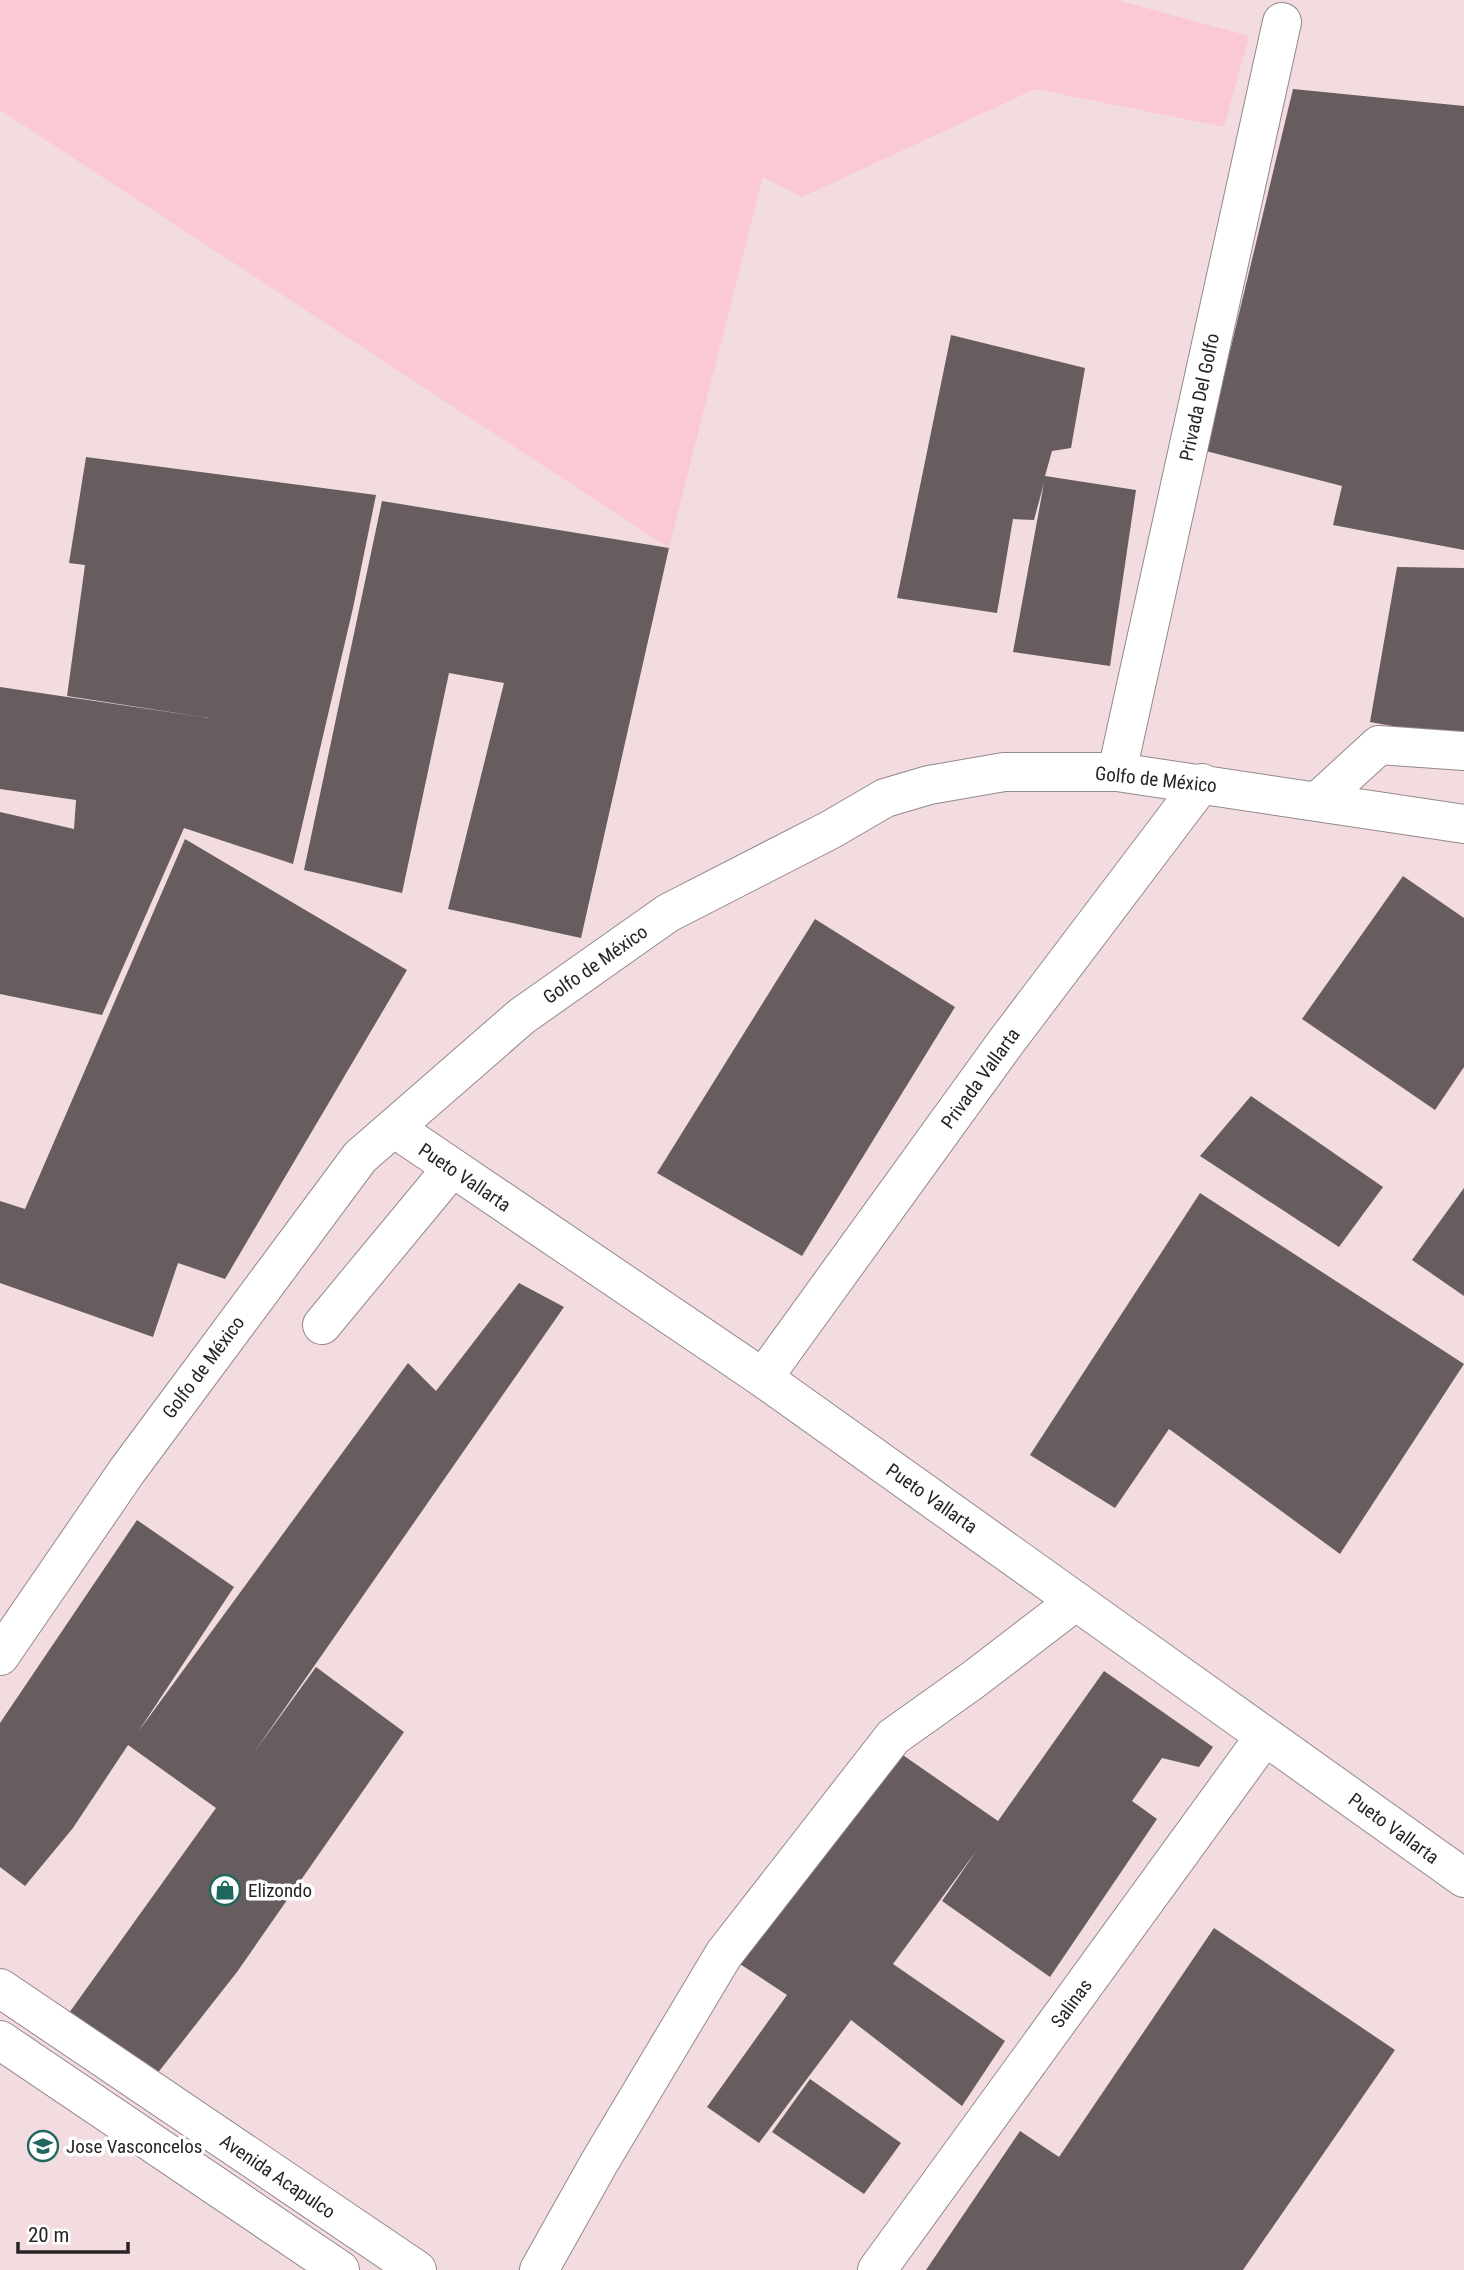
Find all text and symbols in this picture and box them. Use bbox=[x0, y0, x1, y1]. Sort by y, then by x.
street label: Privada Del Golfo bbox=[1175, 331, 1224, 463]
street label: Golfo de México bbox=[1094, 762, 1218, 797]
street label: Golfo de México bbox=[539, 920, 652, 1009]
street label: Privada Vallarta bbox=[936, 1023, 1025, 1133]
street label: Pueto Vallarta bbox=[414, 1138, 515, 1217]
street label: Golfo de México bbox=[158, 1312, 249, 1423]
street label: Pueto Vallarta bbox=[882, 1459, 982, 1538]
street label: Pueto Vallarta bbox=[1344, 1788, 1443, 1869]
shop icon: Elizondo bbox=[208, 1873, 242, 1907]
place label: Elizondo bbox=[248, 1879, 312, 1902]
street label: Salinas bbox=[1046, 1974, 1097, 2032]
school or university icon: Jose Vasconcelos bbox=[26, 2129, 60, 2163]
street label: Avenida Acapulco bbox=[216, 2129, 340, 2223]
place label: Jose Vasconcelos bbox=[66, 2135, 202, 2158]
scale bar bbox=[18, 2210, 128, 2254]
text: 20 m bbox=[28, 2223, 69, 2247]

